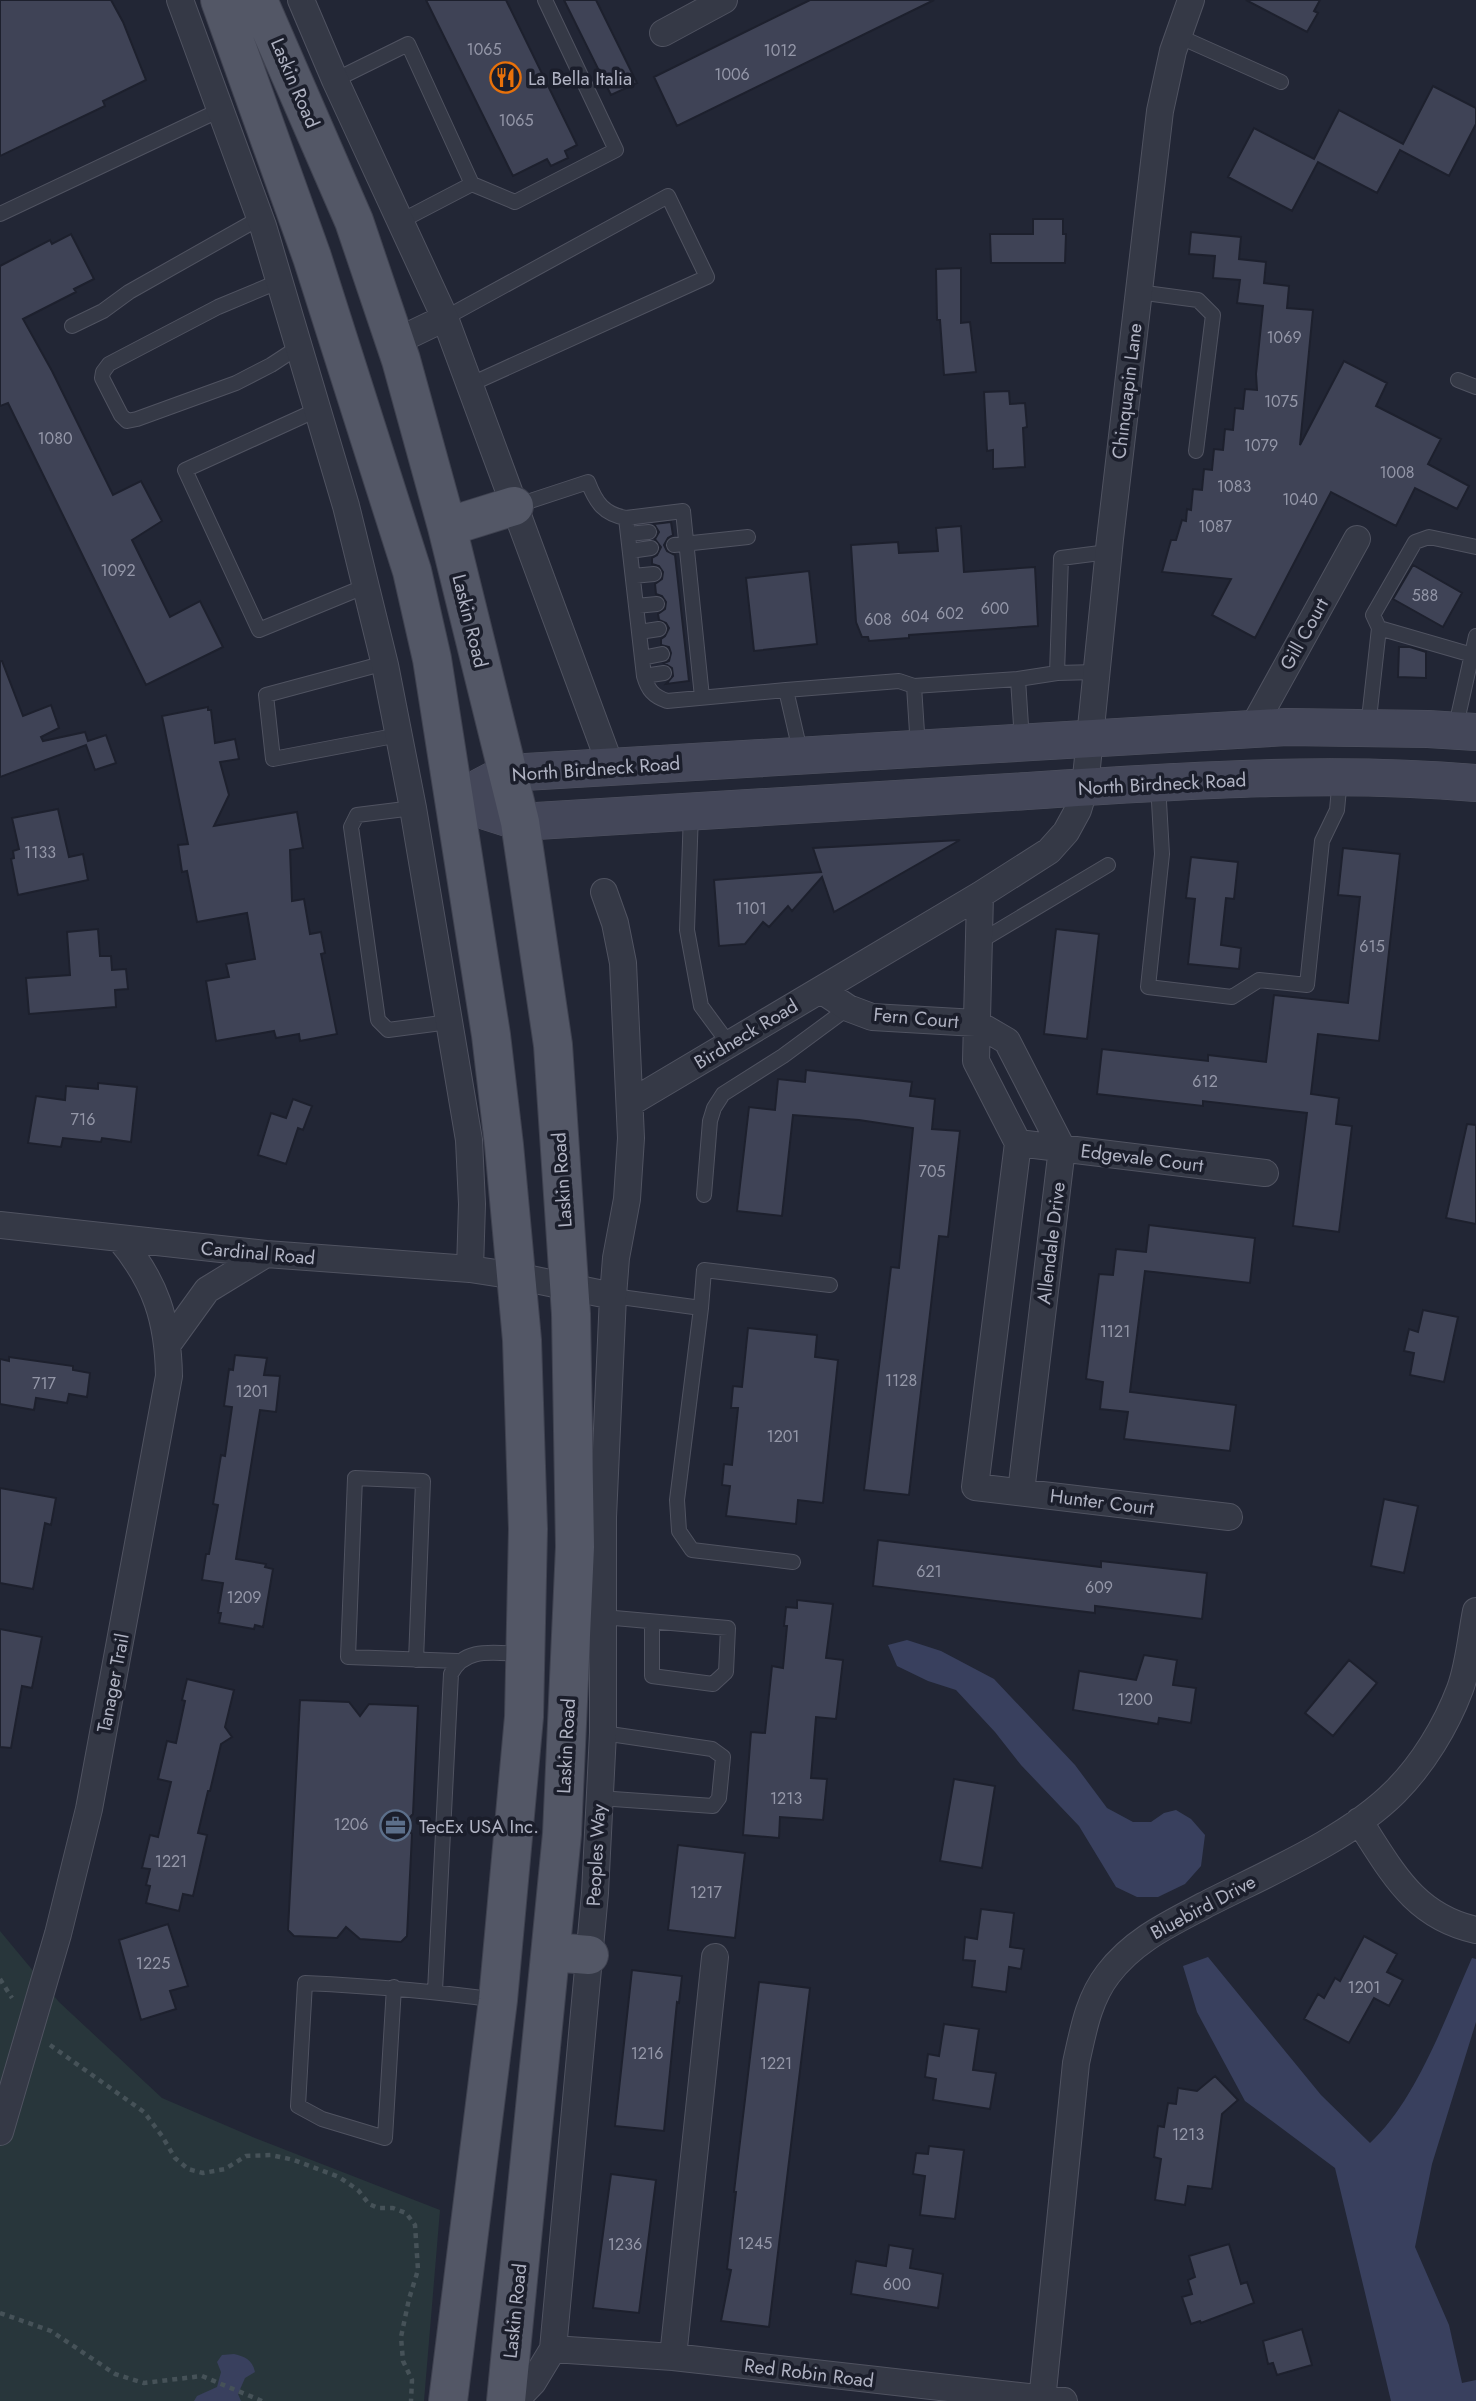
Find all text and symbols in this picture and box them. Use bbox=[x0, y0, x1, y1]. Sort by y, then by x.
street label: Laskin Road bbox=[264, 34, 326, 132]
house number: 1065 bbox=[466, 38, 502, 61]
house number: 1012 bbox=[763, 39, 797, 62]
restaurant icon: La Bella Italia bbox=[488, 61, 522, 95]
house number: 1006 bbox=[714, 63, 750, 86]
place label: La Bella Italia bbox=[528, 65, 632, 92]
house number: 1065 bbox=[498, 109, 534, 132]
street label: Chinquapin Lane bbox=[1105, 321, 1149, 461]
house number: 1069 bbox=[1266, 326, 1302, 349]
house number: 1075 bbox=[1264, 390, 1298, 413]
house number: 1080 bbox=[37, 427, 73, 450]
house number: 1079 bbox=[1244, 434, 1278, 457]
house number: 1008 bbox=[1379, 461, 1415, 484]
house number: 1083 bbox=[1217, 475, 1251, 498]
house number: 1040 bbox=[1282, 488, 1318, 511]
house number: 1087 bbox=[1198, 515, 1232, 538]
house number: 1092 bbox=[100, 559, 136, 582]
street label: Laskin Road bbox=[445, 571, 495, 671]
house number: 588 bbox=[1412, 584, 1438, 607]
street label: Gill Court bbox=[1273, 593, 1335, 675]
house number: 600 bbox=[981, 597, 1009, 620]
house number: 602 bbox=[936, 602, 964, 625]
house number: 604 bbox=[901, 605, 929, 628]
house number: 608 bbox=[864, 608, 892, 631]
street label: North Birdneck Road bbox=[511, 750, 681, 788]
street label: North Birdneck Road bbox=[1077, 766, 1247, 802]
house number: 1133 bbox=[24, 841, 56, 864]
house number: 1101 bbox=[735, 897, 767, 920]
house number: 615 bbox=[1359, 935, 1385, 958]
street label: Birdneck Road bbox=[689, 992, 803, 1076]
street label: Fern Court bbox=[872, 1001, 960, 1035]
house number: 612 bbox=[1192, 1070, 1218, 1093]
house number: 716 bbox=[71, 1108, 95, 1131]
street label: Laskin Road bbox=[545, 1132, 579, 1228]
street label: Edgevale Court bbox=[1079, 1137, 1205, 1179]
house number: 705 bbox=[918, 1160, 946, 1183]
street label: Allendale Drive bbox=[1030, 1180, 1072, 1306]
street label: Cardinal Road bbox=[200, 1235, 316, 1271]
house number: 1121 bbox=[1100, 1320, 1130, 1343]
house number: 1128 bbox=[885, 1369, 917, 1392]
house number: 717 bbox=[32, 1372, 57, 1395]
house number: 1201 bbox=[235, 1380, 269, 1403]
house number: 1201 bbox=[766, 1425, 800, 1448]
street label: Hunter Court bbox=[1048, 1482, 1156, 1522]
house number: 621 bbox=[916, 1560, 942, 1583]
house number: 609 bbox=[1085, 1576, 1113, 1599]
house number: 1209 bbox=[226, 1586, 262, 1609]
street label: Tanager Trail bbox=[90, 1631, 136, 1735]
house number: 1200 bbox=[1117, 1688, 1153, 1711]
street label: Laskin Road bbox=[550, 1698, 582, 1794]
house number: 1213 bbox=[770, 1787, 802, 1810]
street label: Peoples Way bbox=[580, 1802, 612, 1907]
office icon: TecEx USA Inc. bbox=[379, 1809, 413, 1843]
house number: 1206 bbox=[333, 1813, 369, 1836]
place label: TecEx USA Inc. bbox=[419, 1813, 539, 1840]
house number: 1221 bbox=[155, 1850, 187, 1873]
street label: Bluebird Drive bbox=[1146, 1868, 1261, 1946]
house number: 1217 bbox=[690, 1881, 723, 1904]
house number: 1225 bbox=[136, 1952, 170, 1975]
house number: 1201 bbox=[1347, 1976, 1381, 1999]
house number: 1216 bbox=[631, 2042, 663, 2065]
house number: 1221 bbox=[760, 2052, 792, 2075]
house number: 1213 bbox=[1172, 2123, 1204, 2146]
house number: 1245 bbox=[738, 2232, 772, 2255]
house number: 1236 bbox=[608, 2233, 642, 2256]
street label: Laskin Road bbox=[497, 2262, 533, 2360]
house number: 600 bbox=[883, 2273, 911, 2296]
street label: Red Robin Road bbox=[743, 2352, 875, 2394]

